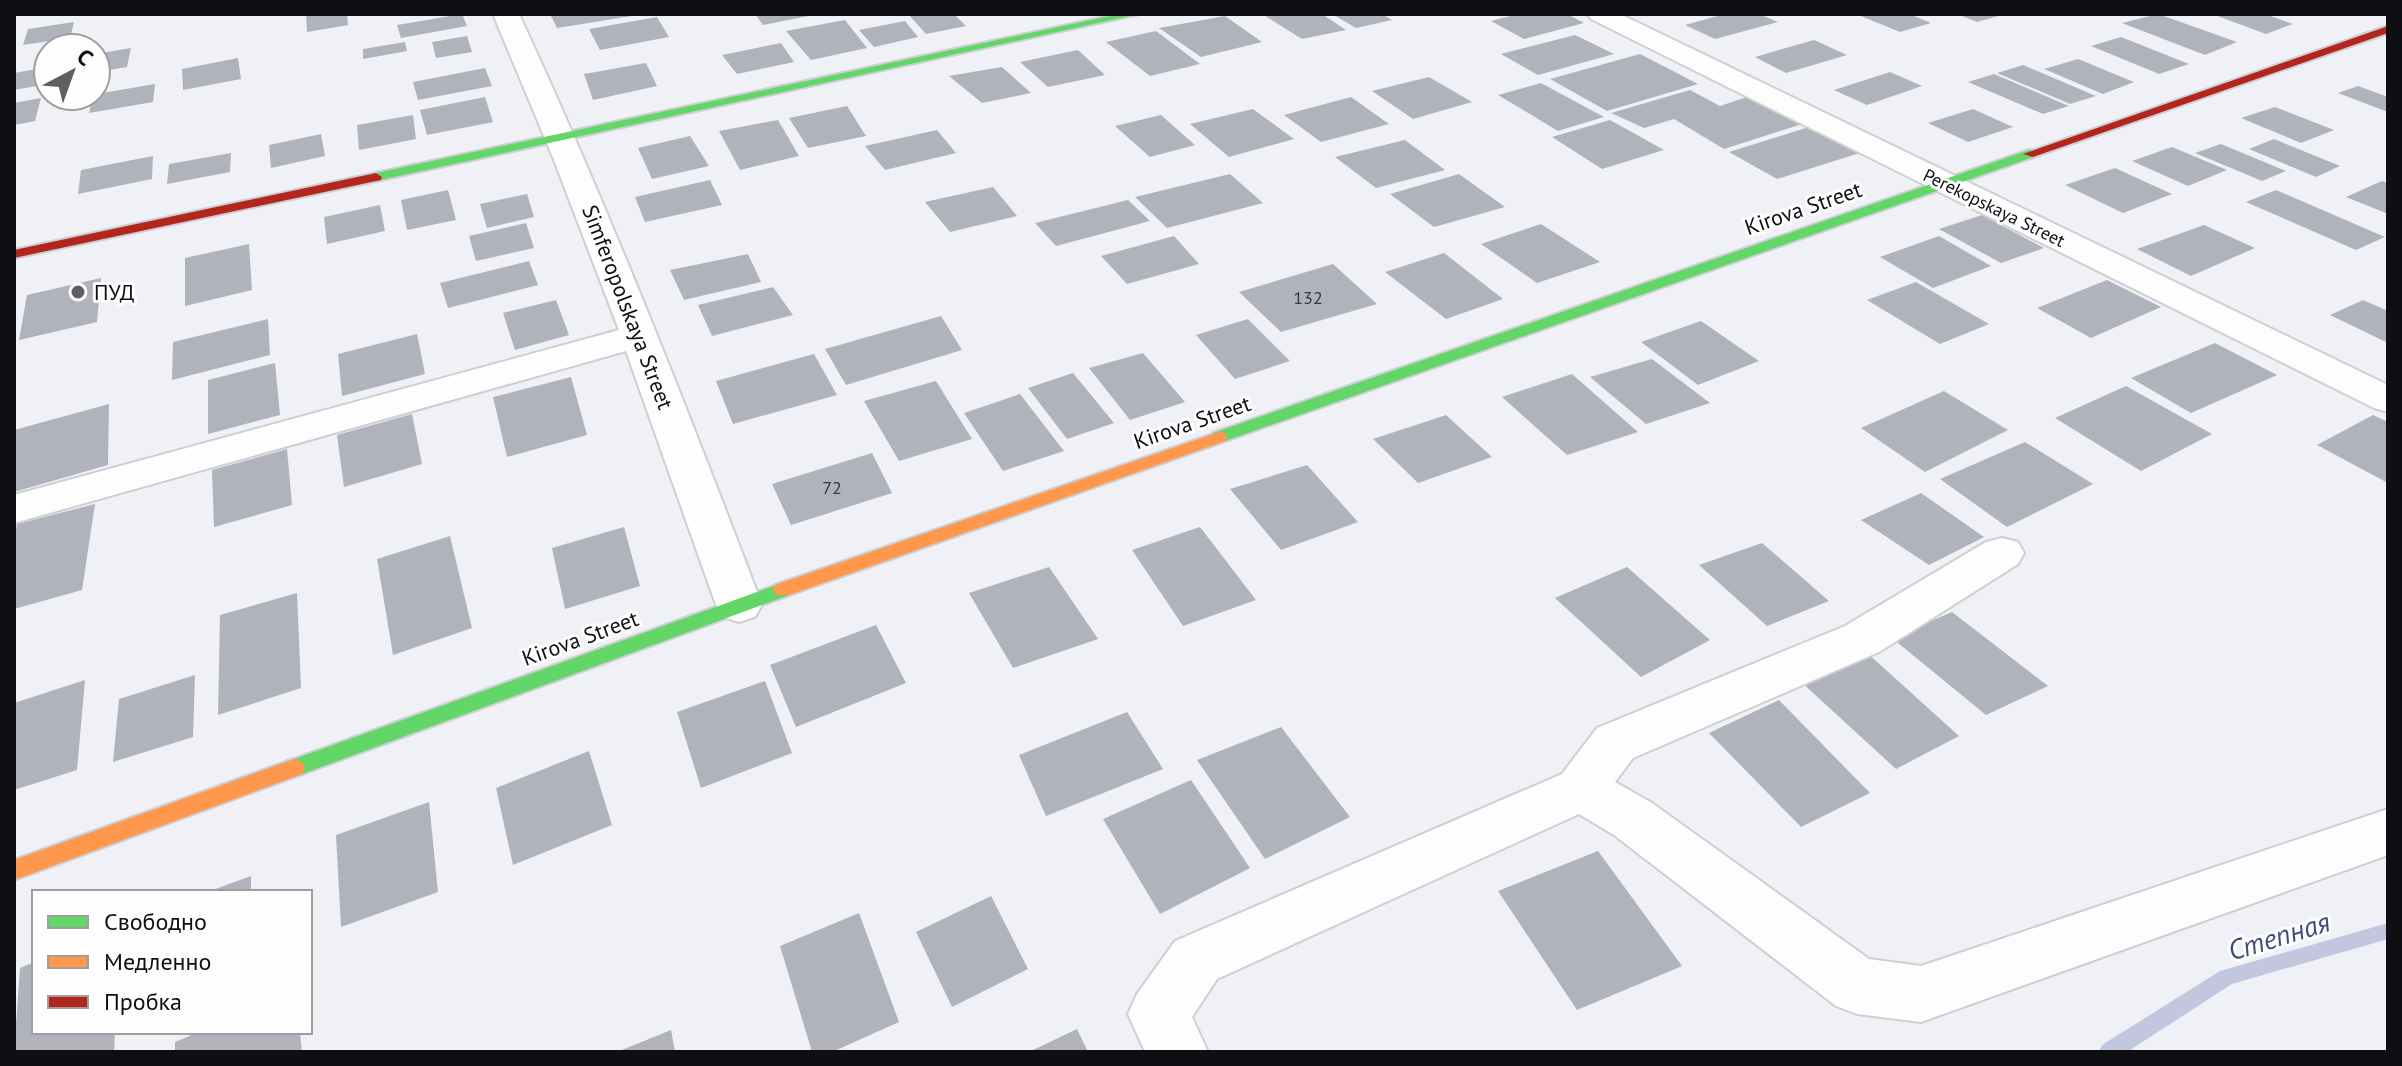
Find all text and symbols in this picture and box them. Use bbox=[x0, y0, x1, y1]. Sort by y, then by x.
north arrow bbox=[32, 32, 112, 112]
text: С bbox=[71, 42, 99, 72]
street label: Perekopskaya Street bbox=[1920, 163, 2069, 252]
street label: Kirova Street bbox=[1741, 175, 1866, 241]
street label: Simferopolskaya Street bbox=[576, 201, 680, 414]
place label: ПУД bbox=[94, 278, 135, 306]
marker: ПУД bbox=[69, 283, 87, 301]
house number: 132 bbox=[1293, 286, 1323, 309]
street label: Kirova Street bbox=[1130, 389, 1255, 455]
house number: 72 bbox=[822, 476, 842, 499]
street label: Kirova Street bbox=[518, 604, 643, 672]
legend bbox=[32, 890, 312, 1034]
water label: Степная bbox=[2223, 903, 2334, 969]
text: Свободно bbox=[104, 906, 207, 937]
text: Медленно bbox=[104, 946, 211, 977]
text: Пробка bbox=[104, 986, 182, 1017]

